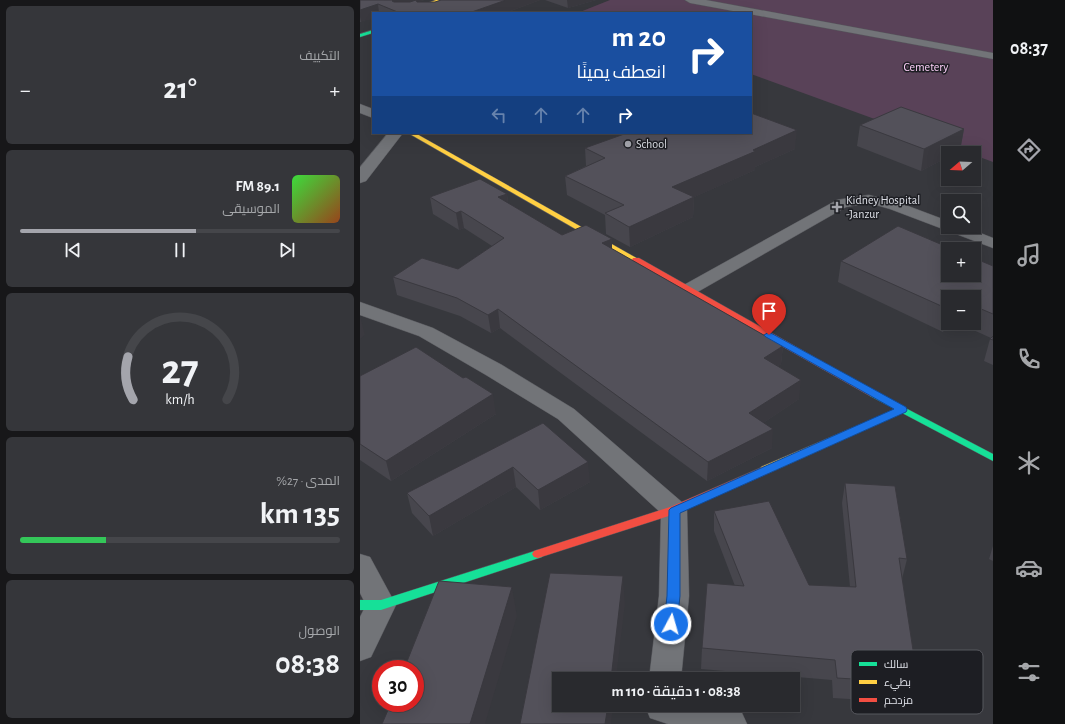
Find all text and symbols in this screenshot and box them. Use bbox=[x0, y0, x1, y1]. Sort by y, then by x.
text: 20 m bbox=[611, 24, 666, 52]
icon: right bbox=[680, 28, 732, 80]
text: 08:37 bbox=[1010, 40, 1048, 58]
text: التكييف bbox=[299, 50, 340, 63]
park label: Cemetery bbox=[903, 61, 949, 74]
text: انعطف يمينًا bbox=[577, 64, 666, 82]
text: 21° bbox=[163, 74, 197, 104]
text: − bbox=[20, 79, 31, 101]
text: + bbox=[329, 79, 340, 101]
icon: left bbox=[488, 104, 510, 126]
icon: ahead bbox=[530, 104, 552, 126]
icon: ahead bbox=[572, 104, 594, 126]
icon: right bbox=[614, 104, 636, 126]
icon: directions bbox=[1015, 136, 1043, 164]
place label: School bbox=[636, 138, 667, 150]
marker: School bbox=[623, 139, 633, 149]
north arrow bbox=[941, 146, 981, 186]
map controls bbox=[941, 146, 981, 330]
text: 89.1 FM bbox=[236, 179, 280, 194]
place label: Kidney Hospital -Janzur bbox=[846, 194, 920, 220]
button: search bbox=[941, 194, 981, 234]
marker: Kidney Hospital -Janzur bbox=[831, 201, 843, 213]
text: الموسيقى bbox=[222, 203, 280, 216]
icon: previous bbox=[62, 239, 84, 261]
icon: pause bbox=[169, 239, 191, 261]
icon: next bbox=[276, 239, 298, 261]
icon: music bbox=[1015, 241, 1043, 269]
button: + bbox=[941, 242, 981, 282]
button: − bbox=[941, 290, 981, 330]
pin bbox=[752, 294, 786, 335]
icon: arrive bbox=[758, 300, 780, 322]
icon: phone bbox=[1015, 345, 1043, 373]
text: 27 bbox=[161, 350, 199, 391]
text: km/h bbox=[165, 393, 195, 407]
icon: climate bbox=[1015, 449, 1043, 477]
text: المدى · 27% bbox=[276, 475, 340, 488]
text: 135 km bbox=[260, 499, 340, 529]
icon: car bbox=[1015, 554, 1043, 582]
position arrow bbox=[650, 603, 692, 645]
text: الوصول bbox=[299, 625, 340, 638]
text: 08:38 bbox=[275, 649, 340, 679]
legend bbox=[851, 650, 983, 714]
icon: filters bbox=[1015, 658, 1043, 686]
text: سالك bbox=[884, 659, 908, 670]
speed limit sign: 30 bbox=[372, 660, 424, 712]
text: بطيء bbox=[884, 677, 911, 691]
text: 08:38 · 1 دقيقة · 110 m bbox=[611, 684, 741, 699]
text: مزدحم bbox=[884, 695, 913, 708]

